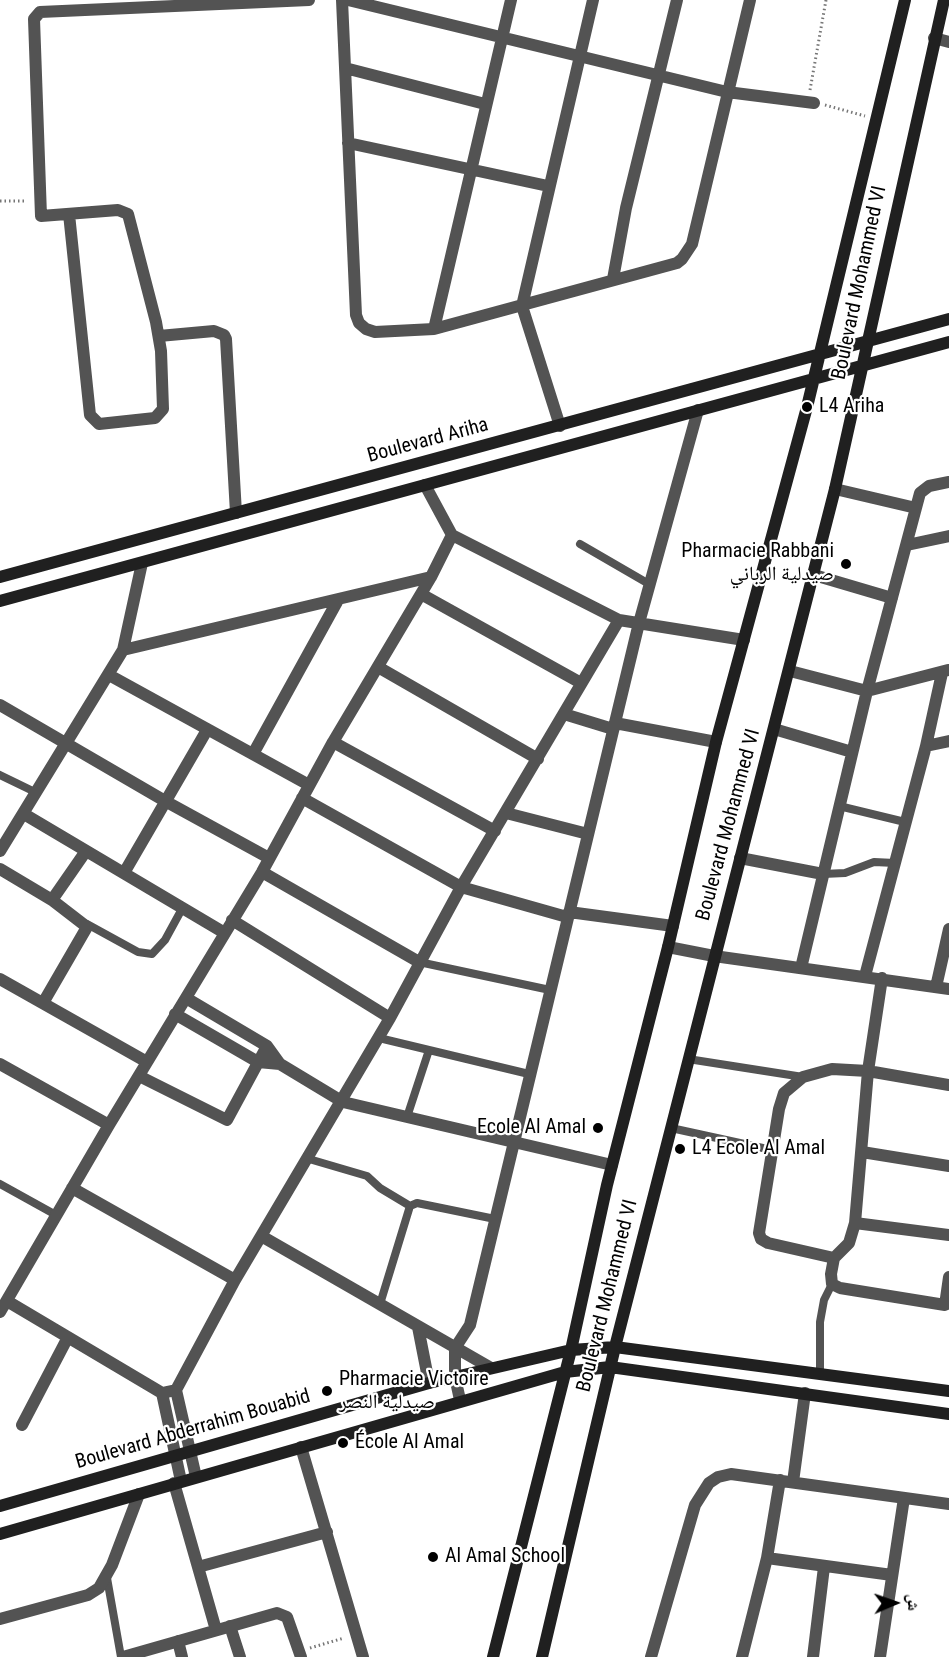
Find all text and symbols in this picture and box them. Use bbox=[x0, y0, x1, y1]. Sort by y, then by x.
street label: Boulevard Mohammed VI bbox=[828, 184, 892, 382]
place label: L4 Ariha bbox=[819, 395, 884, 419]
marker: L4 Ariha bbox=[800, 400, 814, 414]
street label: Boulevard Ariha bbox=[365, 413, 491, 469]
place label: Pharmacie Rabbani صيدلية الرباني bbox=[681, 540, 834, 587]
marker: Pharmacie Rabbani صيدلية الرباني bbox=[839, 557, 853, 571]
street label: Boulevard Mohammed VI bbox=[692, 727, 766, 923]
place label: Ecole Al Amal bbox=[477, 1116, 586, 1140]
marker: Ecole Al Amal bbox=[591, 1121, 605, 1135]
place label: L4 Ecole Al Amal bbox=[692, 1137, 825, 1161]
marker: L4 Ecole Al Amal bbox=[673, 1142, 687, 1156]
street label: Boulevard Mohammed VI bbox=[572, 1197, 644, 1395]
place label: Pharmacie Victoire صيدلية النصر bbox=[339, 1368, 489, 1415]
marker: Pharmacie Victoire صيدلية النصر bbox=[320, 1384, 334, 1398]
street label: Boulevard Abderrahim Bouabid bbox=[73, 1385, 313, 1475]
place label: École Al Amal bbox=[355, 1431, 464, 1455]
marker: École Al Amal bbox=[336, 1436, 350, 1450]
place label: Al Amal School bbox=[445, 1545, 565, 1569]
marker: Al Amal School bbox=[426, 1550, 440, 1564]
north arrow bbox=[865, 1573, 925, 1633]
text: ش bbox=[904, 1594, 923, 1611]

